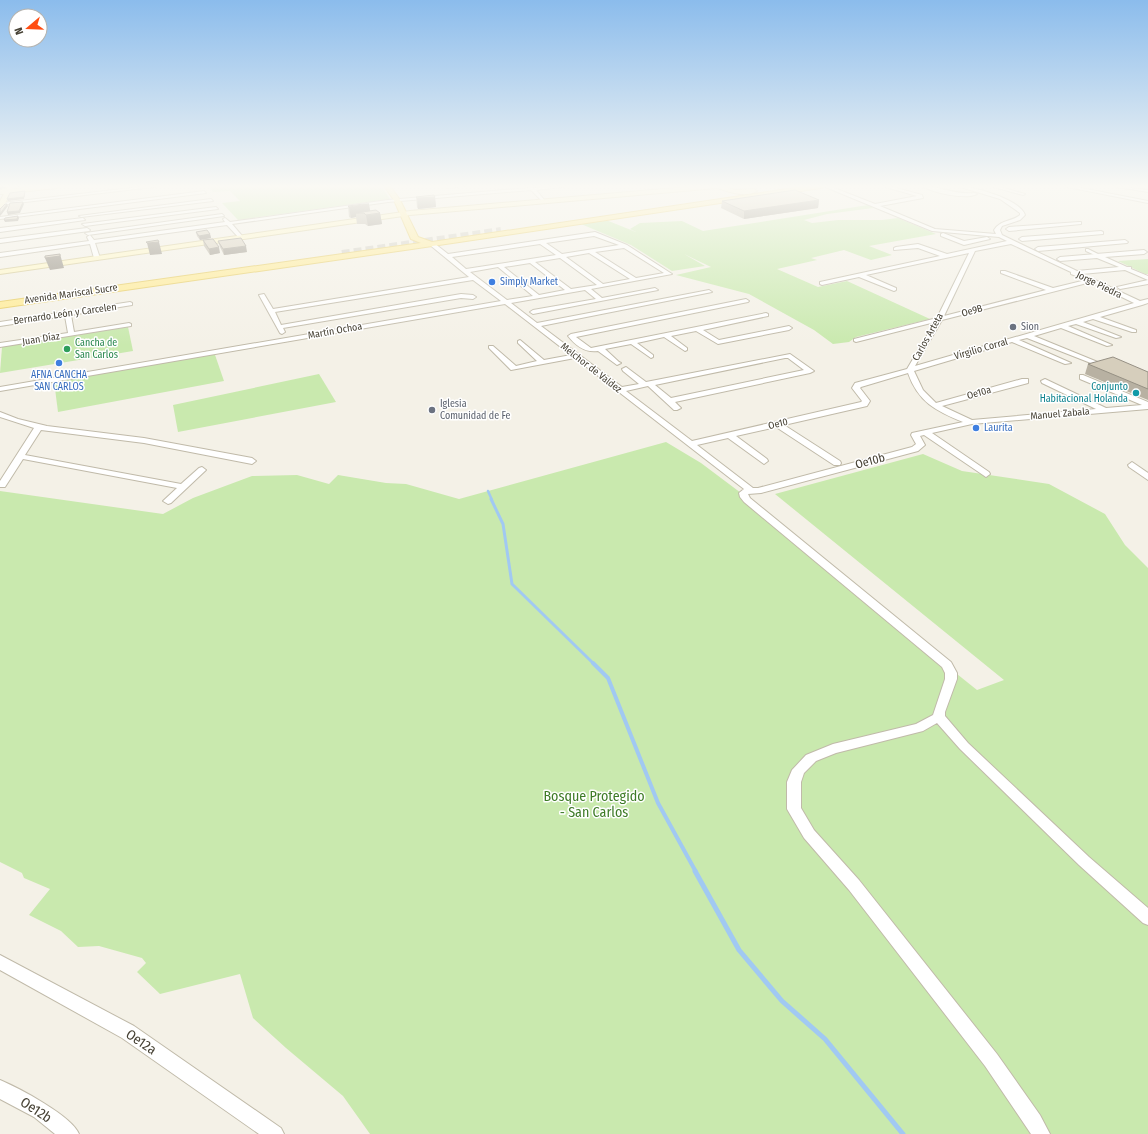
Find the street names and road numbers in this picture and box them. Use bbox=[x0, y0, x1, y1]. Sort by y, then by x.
street label: Jorge Piedra bbox=[1074, 269, 1124, 301]
street label: Avenida Mariscal Sucre bbox=[24, 282, 118, 306]
street label: Bernardo León y Carcelen bbox=[13, 301, 117, 327]
street label: Oe9B bbox=[960, 302, 984, 320]
street label: Carlos Arteta bbox=[910, 311, 946, 363]
street label: Martín Ochoa bbox=[307, 319, 363, 342]
street label: Juan Díaz bbox=[21, 329, 61, 348]
street label: Virgilio Corral bbox=[953, 336, 1010, 362]
street label: Melchor de Valdez bbox=[558, 340, 624, 396]
street label: Oe10a bbox=[965, 384, 993, 402]
street label: Manuel Zabala bbox=[1030, 405, 1090, 423]
street label: Oe10 bbox=[767, 416, 789, 432]
street label: Oe10b bbox=[854, 450, 886, 472]
street label: Oe12a bbox=[122, 1026, 160, 1058]
street label: Oe12b bbox=[17, 1094, 55, 1126]

